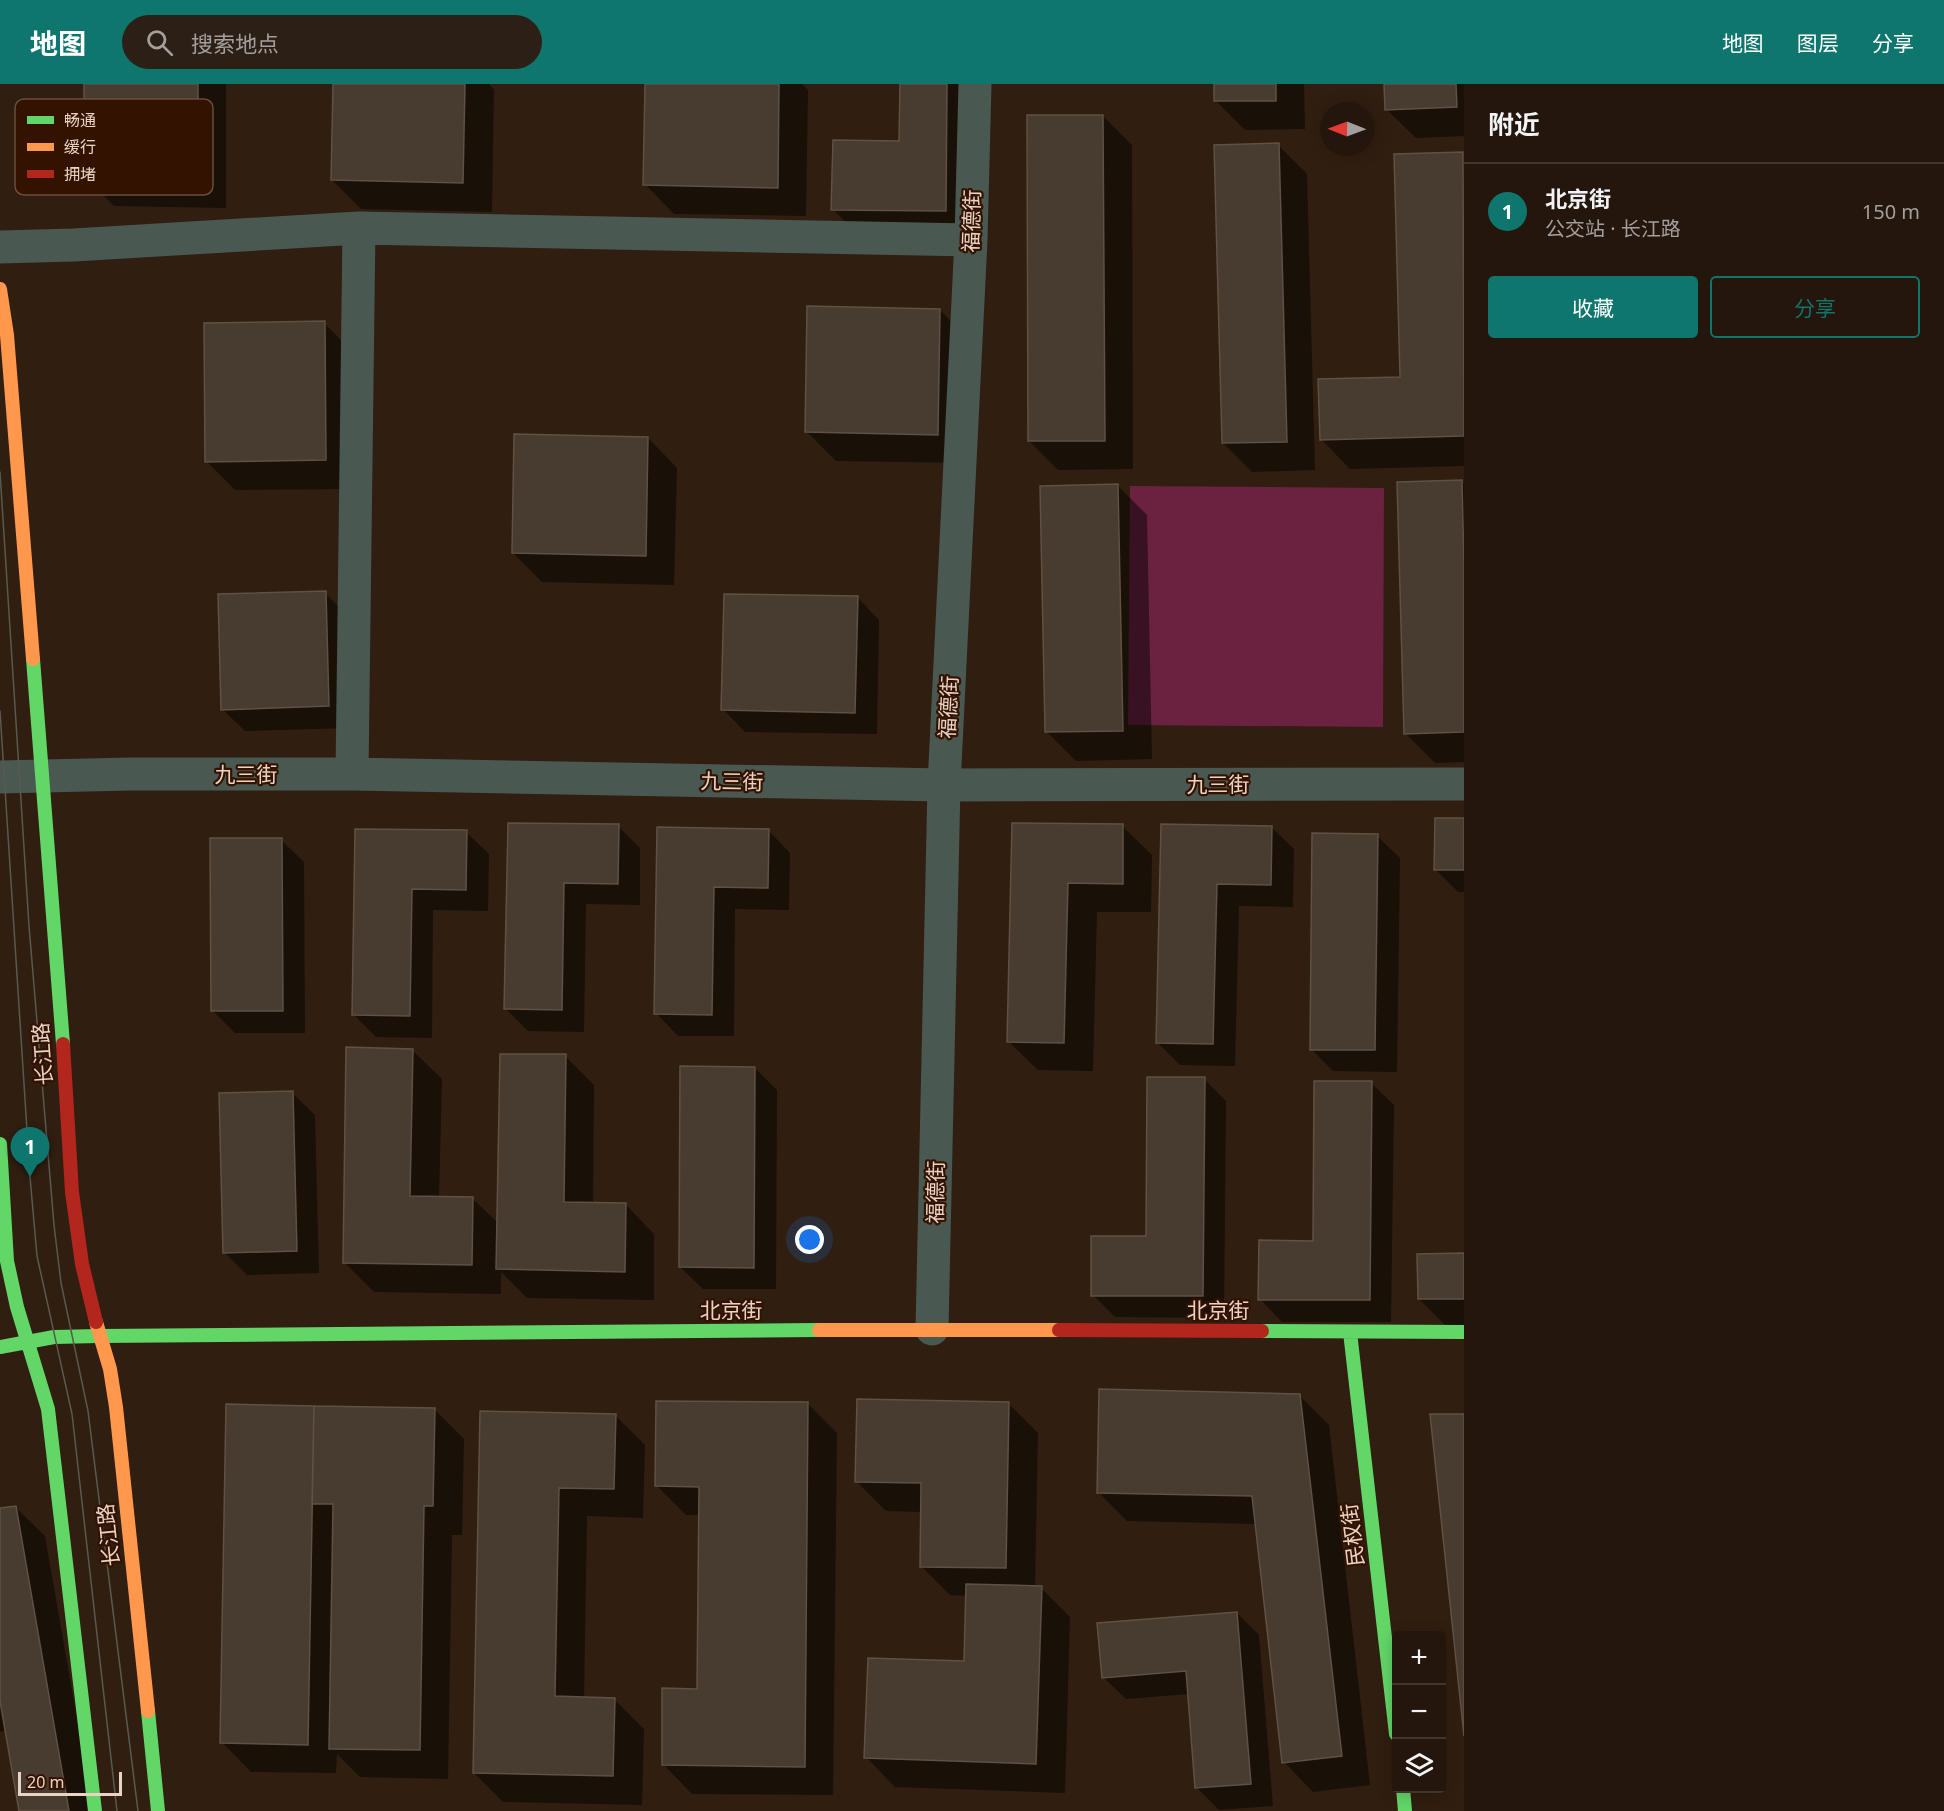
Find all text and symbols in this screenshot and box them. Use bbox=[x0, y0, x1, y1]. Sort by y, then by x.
search box bbox=[122, 15, 542, 69]
text: 地图 bbox=[30, 24, 86, 62]
icon: search bbox=[143, 26, 176, 59]
text: 搜索地点 bbox=[191, 28, 279, 58]
text: 地图 bbox=[1722, 29, 1764, 57]
text: 图层 bbox=[1797, 29, 1839, 57]
text: 分享 bbox=[1872, 29, 1914, 57]
legend bbox=[15, 99, 213, 195]
north arrow bbox=[1320, 102, 1374, 156]
text: 附近 bbox=[1488, 106, 1540, 142]
text: 畅通 bbox=[64, 109, 96, 131]
text: 缓行 bbox=[64, 136, 96, 158]
text: 拥堵 bbox=[64, 163, 96, 185]
text: 北京街 bbox=[1545, 183, 1611, 213]
street label: 福德街 bbox=[956, 189, 986, 253]
text: 1 bbox=[1502, 198, 1513, 225]
text: 150 m bbox=[1862, 198, 1920, 225]
text: 公交站 · 长江路 bbox=[1545, 215, 1681, 242]
button: 收藏 bbox=[1488, 276, 1698, 338]
button: 分享 bbox=[1710, 276, 1920, 338]
street label: 福德街 bbox=[932, 675, 964, 739]
street label: 九三街 bbox=[215, 760, 278, 788]
street label: 九三街 bbox=[700, 766, 764, 796]
street label: 九三街 bbox=[1187, 770, 1250, 798]
street label: 长江路 bbox=[26, 1022, 58, 1086]
pin: 1 bbox=[10, 1128, 50, 1177]
street label: 福德街 bbox=[920, 1160, 950, 1224]
your location bbox=[795, 1225, 824, 1254]
street label: 北京街 bbox=[700, 1296, 763, 1324]
street label: 北京街 bbox=[1187, 1296, 1250, 1324]
street label: 长江路 bbox=[91, 1502, 125, 1568]
street label: 民权街 bbox=[1334, 1502, 1370, 1568]
map controls bbox=[1392, 1631, 1446, 1793]
button: + bbox=[1392, 1631, 1446, 1685]
button: − bbox=[1392, 1685, 1446, 1739]
button: layers bbox=[1392, 1739, 1446, 1793]
scale bar bbox=[18, 1769, 122, 1796]
text: 20 m bbox=[27, 1771, 64, 1793]

